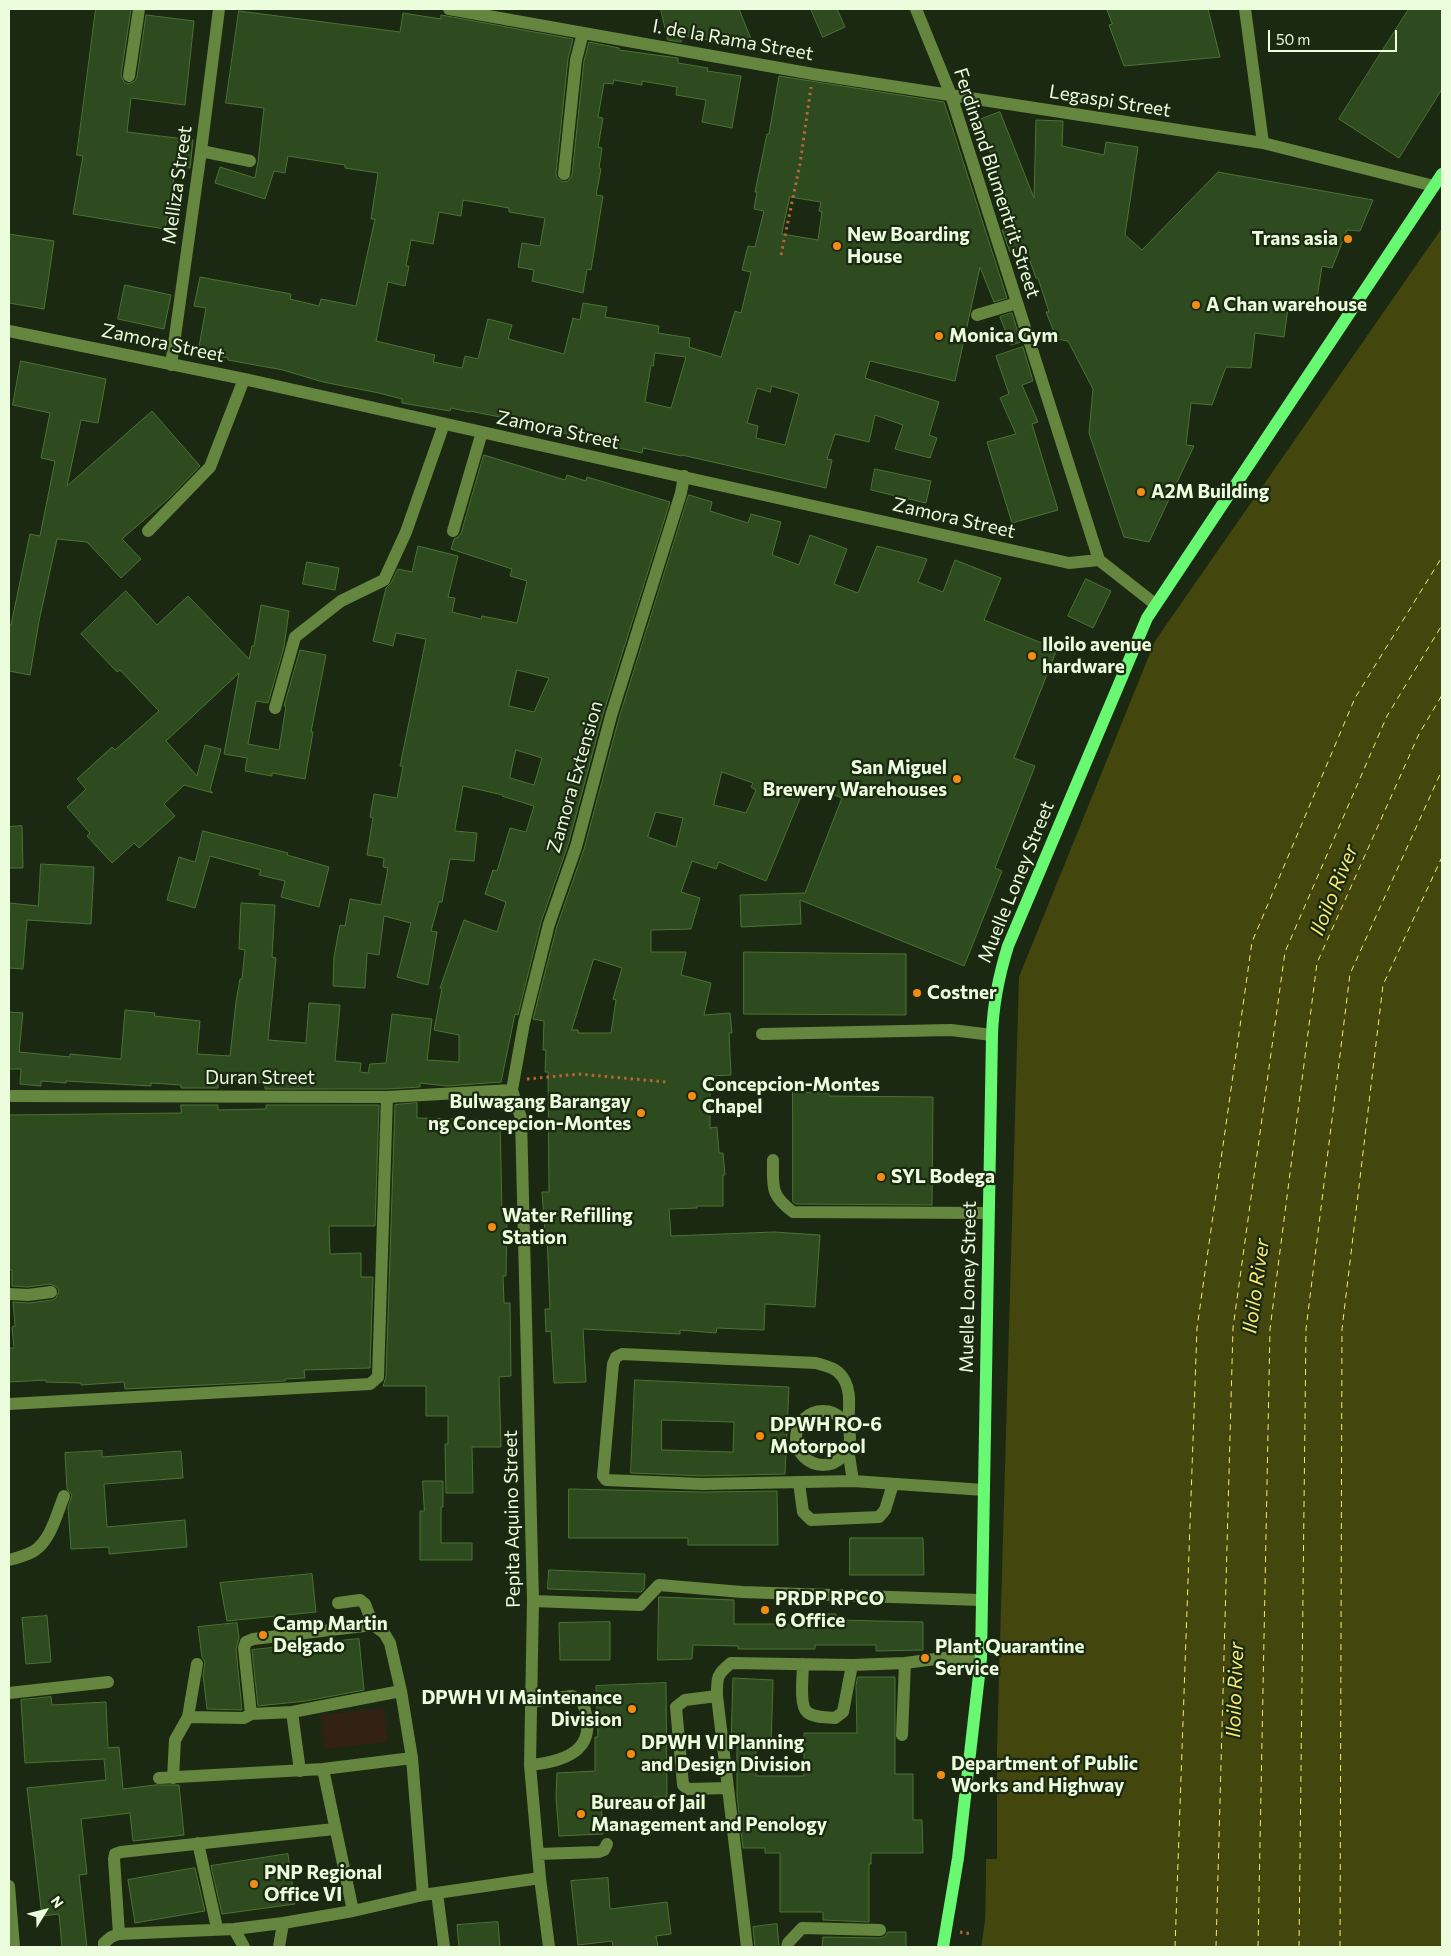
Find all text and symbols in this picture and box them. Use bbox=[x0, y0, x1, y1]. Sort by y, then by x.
street label: I. de la Rama Street bbox=[651, 15, 815, 65]
scale bar bbox=[1271, 20, 1400, 52]
text: 50 m bbox=[1276, 30, 1310, 48]
street label: Ferdinand Blumentrit Street bbox=[949, 65, 1045, 301]
street label: Legaspi Street bbox=[1047, 80, 1173, 122]
street label: Melliza Street bbox=[157, 124, 197, 246]
place label: New Boarding House bbox=[847, 224, 970, 268]
place label: Trans asia bbox=[1252, 228, 1338, 250]
marker: Trans asia bbox=[1342, 233, 1354, 245]
marker: New Boarding House bbox=[831, 240, 843, 252]
place label: A Chan warehouse bbox=[1206, 294, 1367, 316]
marker: A Chan warehouse bbox=[1190, 299, 1202, 311]
street label: Zamora Street bbox=[99, 319, 227, 367]
place label: Monica Gym bbox=[949, 325, 1058, 347]
marker: Monica Gym bbox=[933, 330, 945, 342]
street label: Zamora Street bbox=[494, 406, 622, 454]
place label: A2M Building bbox=[1151, 481, 1269, 503]
marker: A2M Building bbox=[1135, 486, 1147, 498]
street label: Zamora Street bbox=[890, 493, 1018, 543]
place label: Iloilo avenue hardware bbox=[1042, 634, 1151, 678]
marker: Iloilo avenue hardware bbox=[1026, 650, 1038, 662]
street label: Zamora Extension bbox=[542, 698, 608, 856]
place label: San Miguel Brewery Warehouses bbox=[763, 757, 947, 801]
marker: San Miguel Brewery Warehouses bbox=[951, 773, 963, 785]
street label: Muelle Loney Street bbox=[973, 798, 1059, 966]
water label: Iloilo River bbox=[1305, 841, 1363, 939]
place label: Costner bbox=[927, 982, 997, 1004]
marker: Costner bbox=[911, 987, 923, 999]
street label: Duran Street bbox=[205, 1067, 315, 1089]
place label: Concepcion-Montes Chapel bbox=[702, 1074, 880, 1118]
marker: Concepcion-Montes Chapel bbox=[686, 1090, 698, 1102]
place label: Bulwagang Barangay ng Concepcion-Montes bbox=[428, 1091, 631, 1135]
marker: Bulwagang Barangay ng Concepcion-Montes bbox=[635, 1107, 647, 1119]
place label: SYL Bodega bbox=[891, 1166, 995, 1188]
marker: SYL Bodega bbox=[875, 1171, 887, 1183]
street label: Muelle Loney Street bbox=[955, 1201, 981, 1373]
place label: Water Refilling Station bbox=[502, 1205, 633, 1249]
marker: Water Refilling Station bbox=[486, 1221, 498, 1233]
water label: Iloilo River bbox=[1237, 1237, 1275, 1335]
place label: DPWH RO-6 Motorpool bbox=[770, 1414, 882, 1458]
street label: Pepita Aquino Street bbox=[499, 1430, 525, 1608]
marker: DPWH RO-6 Motorpool bbox=[754, 1430, 766, 1442]
place label: PRDP RPCO 6 Office bbox=[775, 1588, 884, 1632]
marker: PRDP RPCO 6 Office bbox=[759, 1604, 771, 1616]
place label: Camp Martin Delgado bbox=[273, 1613, 388, 1657]
marker: Camp Martin Delgado bbox=[257, 1629, 269, 1641]
place label: Plant Quarantine Service bbox=[935, 1636, 1084, 1680]
water label: Iloilo River bbox=[1221, 1642, 1249, 1738]
marker: Plant Quarantine Service bbox=[919, 1652, 931, 1664]
place label: DPWH VI Maintenance Division bbox=[421, 1687, 622, 1731]
marker: DPWH VI Maintenance Division bbox=[626, 1703, 638, 1715]
place label: DPWH VI Planning and Design Division bbox=[641, 1732, 811, 1776]
marker: DPWH VI Planning and Design Division bbox=[625, 1748, 637, 1760]
place label: Department of Public Works and Highway bbox=[951, 1753, 1138, 1797]
marker: Department of Public Works and Highway bbox=[935, 1769, 947, 1781]
place label: Bureau of Jail Management and Penology bbox=[591, 1792, 827, 1836]
marker: Bureau of Jail Management and Penology bbox=[575, 1808, 587, 1820]
place label: PNP Regional Office VI bbox=[264, 1862, 382, 1906]
marker: PNP Regional Office VI bbox=[248, 1878, 260, 1890]
north arrow bbox=[20, 1886, 70, 1936]
text: N bbox=[48, 1893, 68, 1911]

